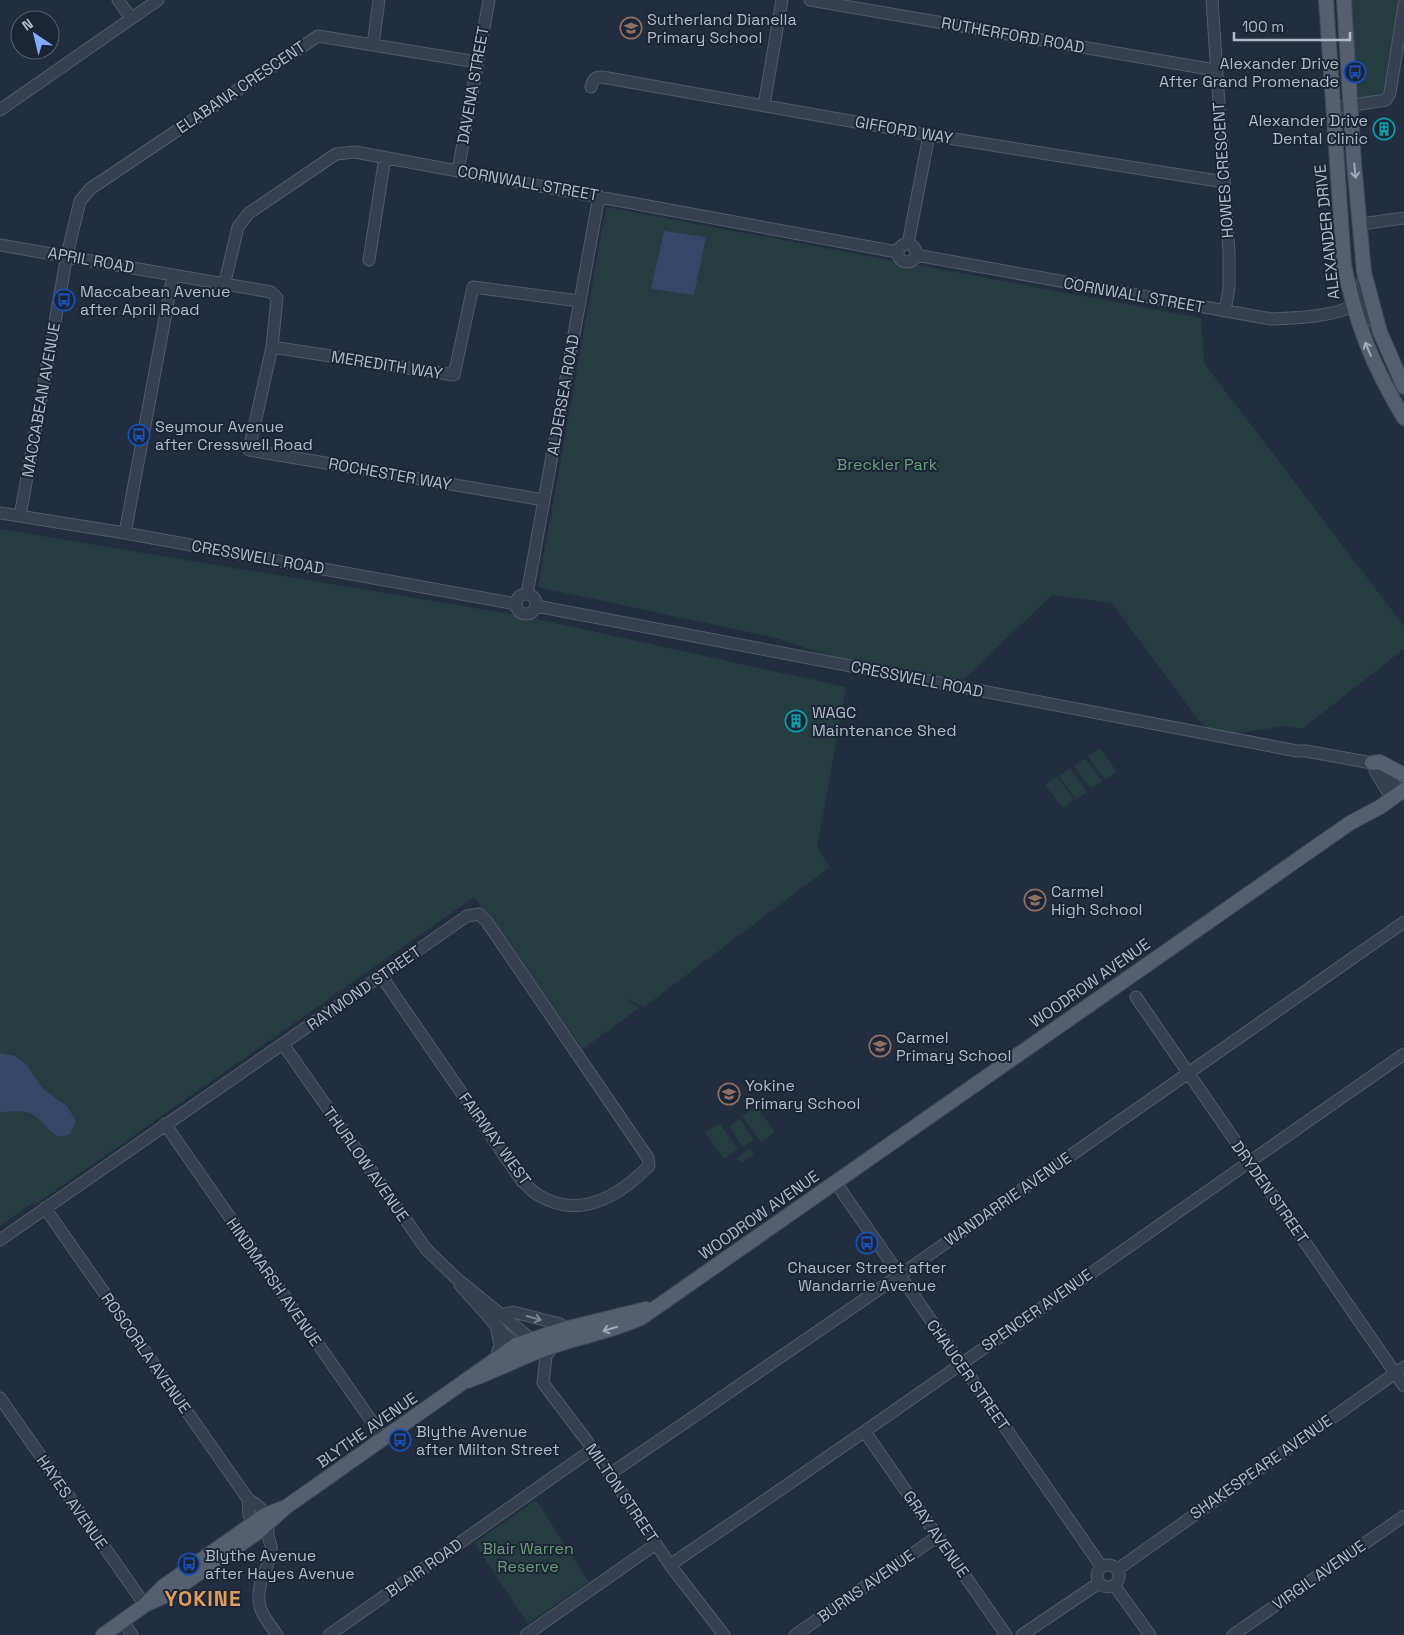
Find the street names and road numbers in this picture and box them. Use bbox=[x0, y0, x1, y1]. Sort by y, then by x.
street label: RUTHERFORD ROAD bbox=[940, 12, 1086, 58]
street label: DAVENA STREET bbox=[452, 24, 494, 146]
street label: ELABANA CRESCENT bbox=[172, 36, 310, 138]
street label: HOWES CRESCENT bbox=[1208, 101, 1238, 239]
street label: GIFFORD WAY bbox=[853, 111, 955, 149]
street label: CORNWALL STREET bbox=[456, 160, 600, 206]
street label: ALEXANDER DRIVE bbox=[1309, 163, 1345, 301]
street label: APRIL ROAD bbox=[46, 242, 136, 278]
street label: CORNWALL STREET bbox=[1062, 272, 1206, 318]
street label: MACCABEAN AVENUE bbox=[17, 321, 65, 479]
street label: ALDERSEA ROAD bbox=[542, 333, 584, 457]
street label: MEREDITH WAY bbox=[330, 346, 444, 384]
street label: ROCHESTER WAY bbox=[327, 453, 453, 495]
street label: CRESSWELL ROAD bbox=[190, 535, 326, 579]
street label: CRESSWELL ROAD bbox=[849, 656, 985, 702]
street label: WOODROW AVENUE bbox=[1026, 934, 1154, 1032]
street label: RAYMOND STREET bbox=[303, 941, 425, 1035]
street label: FAIRWAY WEST bbox=[454, 1088, 536, 1190]
street label: THURLOW AVENUE bbox=[318, 1102, 414, 1226]
street label: DRYDEN STREET bbox=[1227, 1136, 1313, 1248]
street label: WANDARRIE AVENUE bbox=[940, 1147, 1076, 1251]
street label: WOODROW AVENUE bbox=[695, 1166, 823, 1264]
street label: HINDMARSH AVENUE bbox=[222, 1214, 326, 1350]
street label: SPENCER AVENUE bbox=[977, 1264, 1097, 1356]
street label: ROSCORLA AVENUE bbox=[96, 1289, 196, 1417]
street label: CHAUCER STREET bbox=[922, 1315, 1014, 1435]
street label: BLYTHE AVENUE bbox=[312, 1387, 422, 1473]
street label: SHAKESPEARE AVENUE bbox=[1186, 1410, 1336, 1524]
street label: MILTON STREET bbox=[581, 1439, 663, 1547]
street label: HAYES AVENUE bbox=[32, 1451, 112, 1553]
street label: GRAY AVENUE bbox=[898, 1486, 974, 1582]
street label: BLAIR ROAD bbox=[382, 1534, 466, 1602]
street label: VIRGIL AVENUE bbox=[1268, 1535, 1370, 1615]
street label: BURNS AVENUE bbox=[813, 1545, 919, 1627]

